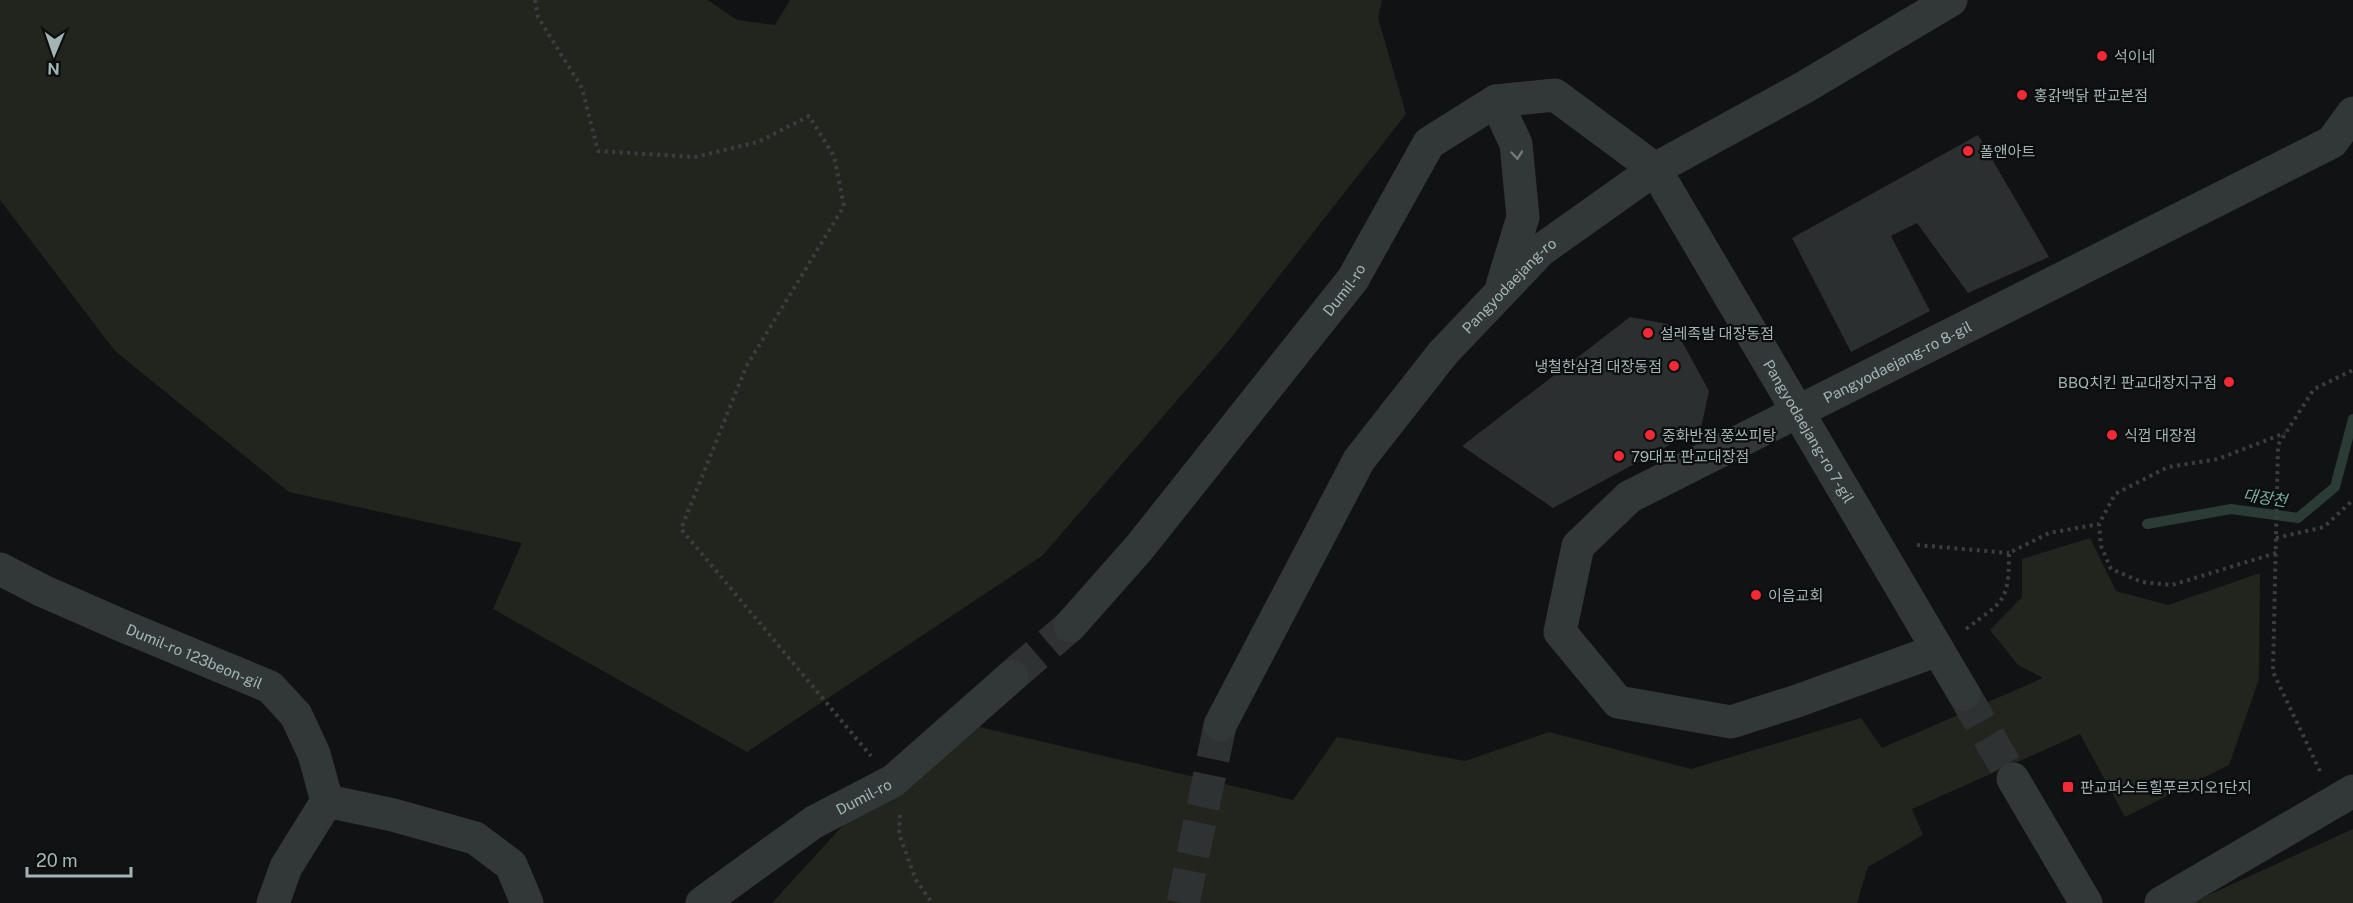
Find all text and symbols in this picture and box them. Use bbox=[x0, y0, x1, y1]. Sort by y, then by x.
north arrow bbox=[24, 24, 84, 84]
place label: 석이네 bbox=[2114, 48, 2155, 65]
marker: 석이네 bbox=[2095, 49, 2109, 63]
text: N bbox=[47, 59, 60, 78]
place label: 홍갉백닭 판교본점 bbox=[2034, 87, 2148, 104]
marker: 홍갉백닭 판교본점 bbox=[2015, 88, 2029, 102]
place label: 폴앤아트 bbox=[1980, 143, 2035, 160]
marker: 폴앤아트 bbox=[1961, 144, 1975, 158]
one-way arrow bbox=[1510, 150, 1523, 159]
street label: Pangyodaejang-ro bbox=[1458, 234, 1559, 336]
street label: Dumil-ro bbox=[1319, 261, 1368, 319]
street label: Pangyodaejang-ro 8-gil bbox=[1820, 317, 1974, 406]
place label: 설레족발 대장동점 bbox=[1660, 325, 1774, 342]
marker: 설레족발 대장동점 bbox=[1641, 326, 1655, 340]
street label: Pangyodaejang-ro 7-gil bbox=[1760, 356, 1858, 506]
place label: 냉철한삼겹 대장동점 bbox=[1534, 358, 1662, 375]
marker: 냉철한삼겹 대장동점 bbox=[1667, 359, 1681, 373]
place label: BBQ치킨 판교대장지구점 bbox=[2058, 374, 2217, 391]
marker: BBQ치킨 판교대장지구점 bbox=[2222, 375, 2236, 389]
place label: 중화반점 쭝쓰피탕 bbox=[1662, 427, 1776, 444]
place label: 식껍 대장점 bbox=[2124, 427, 2197, 444]
marker: 중화반점 쭝쓰피탕 bbox=[1643, 428, 1657, 442]
marker: 식껍 대장점 bbox=[2105, 428, 2119, 442]
place label: 79대포 판교대장점 bbox=[1631, 448, 1749, 465]
marker: 79대포 판교대장점 bbox=[1612, 449, 1626, 463]
water label: 대장천 bbox=[2242, 486, 2290, 511]
place label: 이음교회 bbox=[1768, 587, 1823, 604]
marker: 이음교회 bbox=[1749, 588, 1763, 602]
street label: Dumil-ro 123beon-gil bbox=[124, 620, 265, 692]
street label: Dumil-ro bbox=[833, 775, 894, 818]
place label: 판교퍼스트힐푸르지오1단지 bbox=[2080, 779, 2252, 796]
marker: 판교퍼스트힐푸르지오1단지 bbox=[2061, 780, 2075, 794]
scale bar bbox=[27, 840, 130, 878]
text: 20 m bbox=[36, 850, 78, 871]

